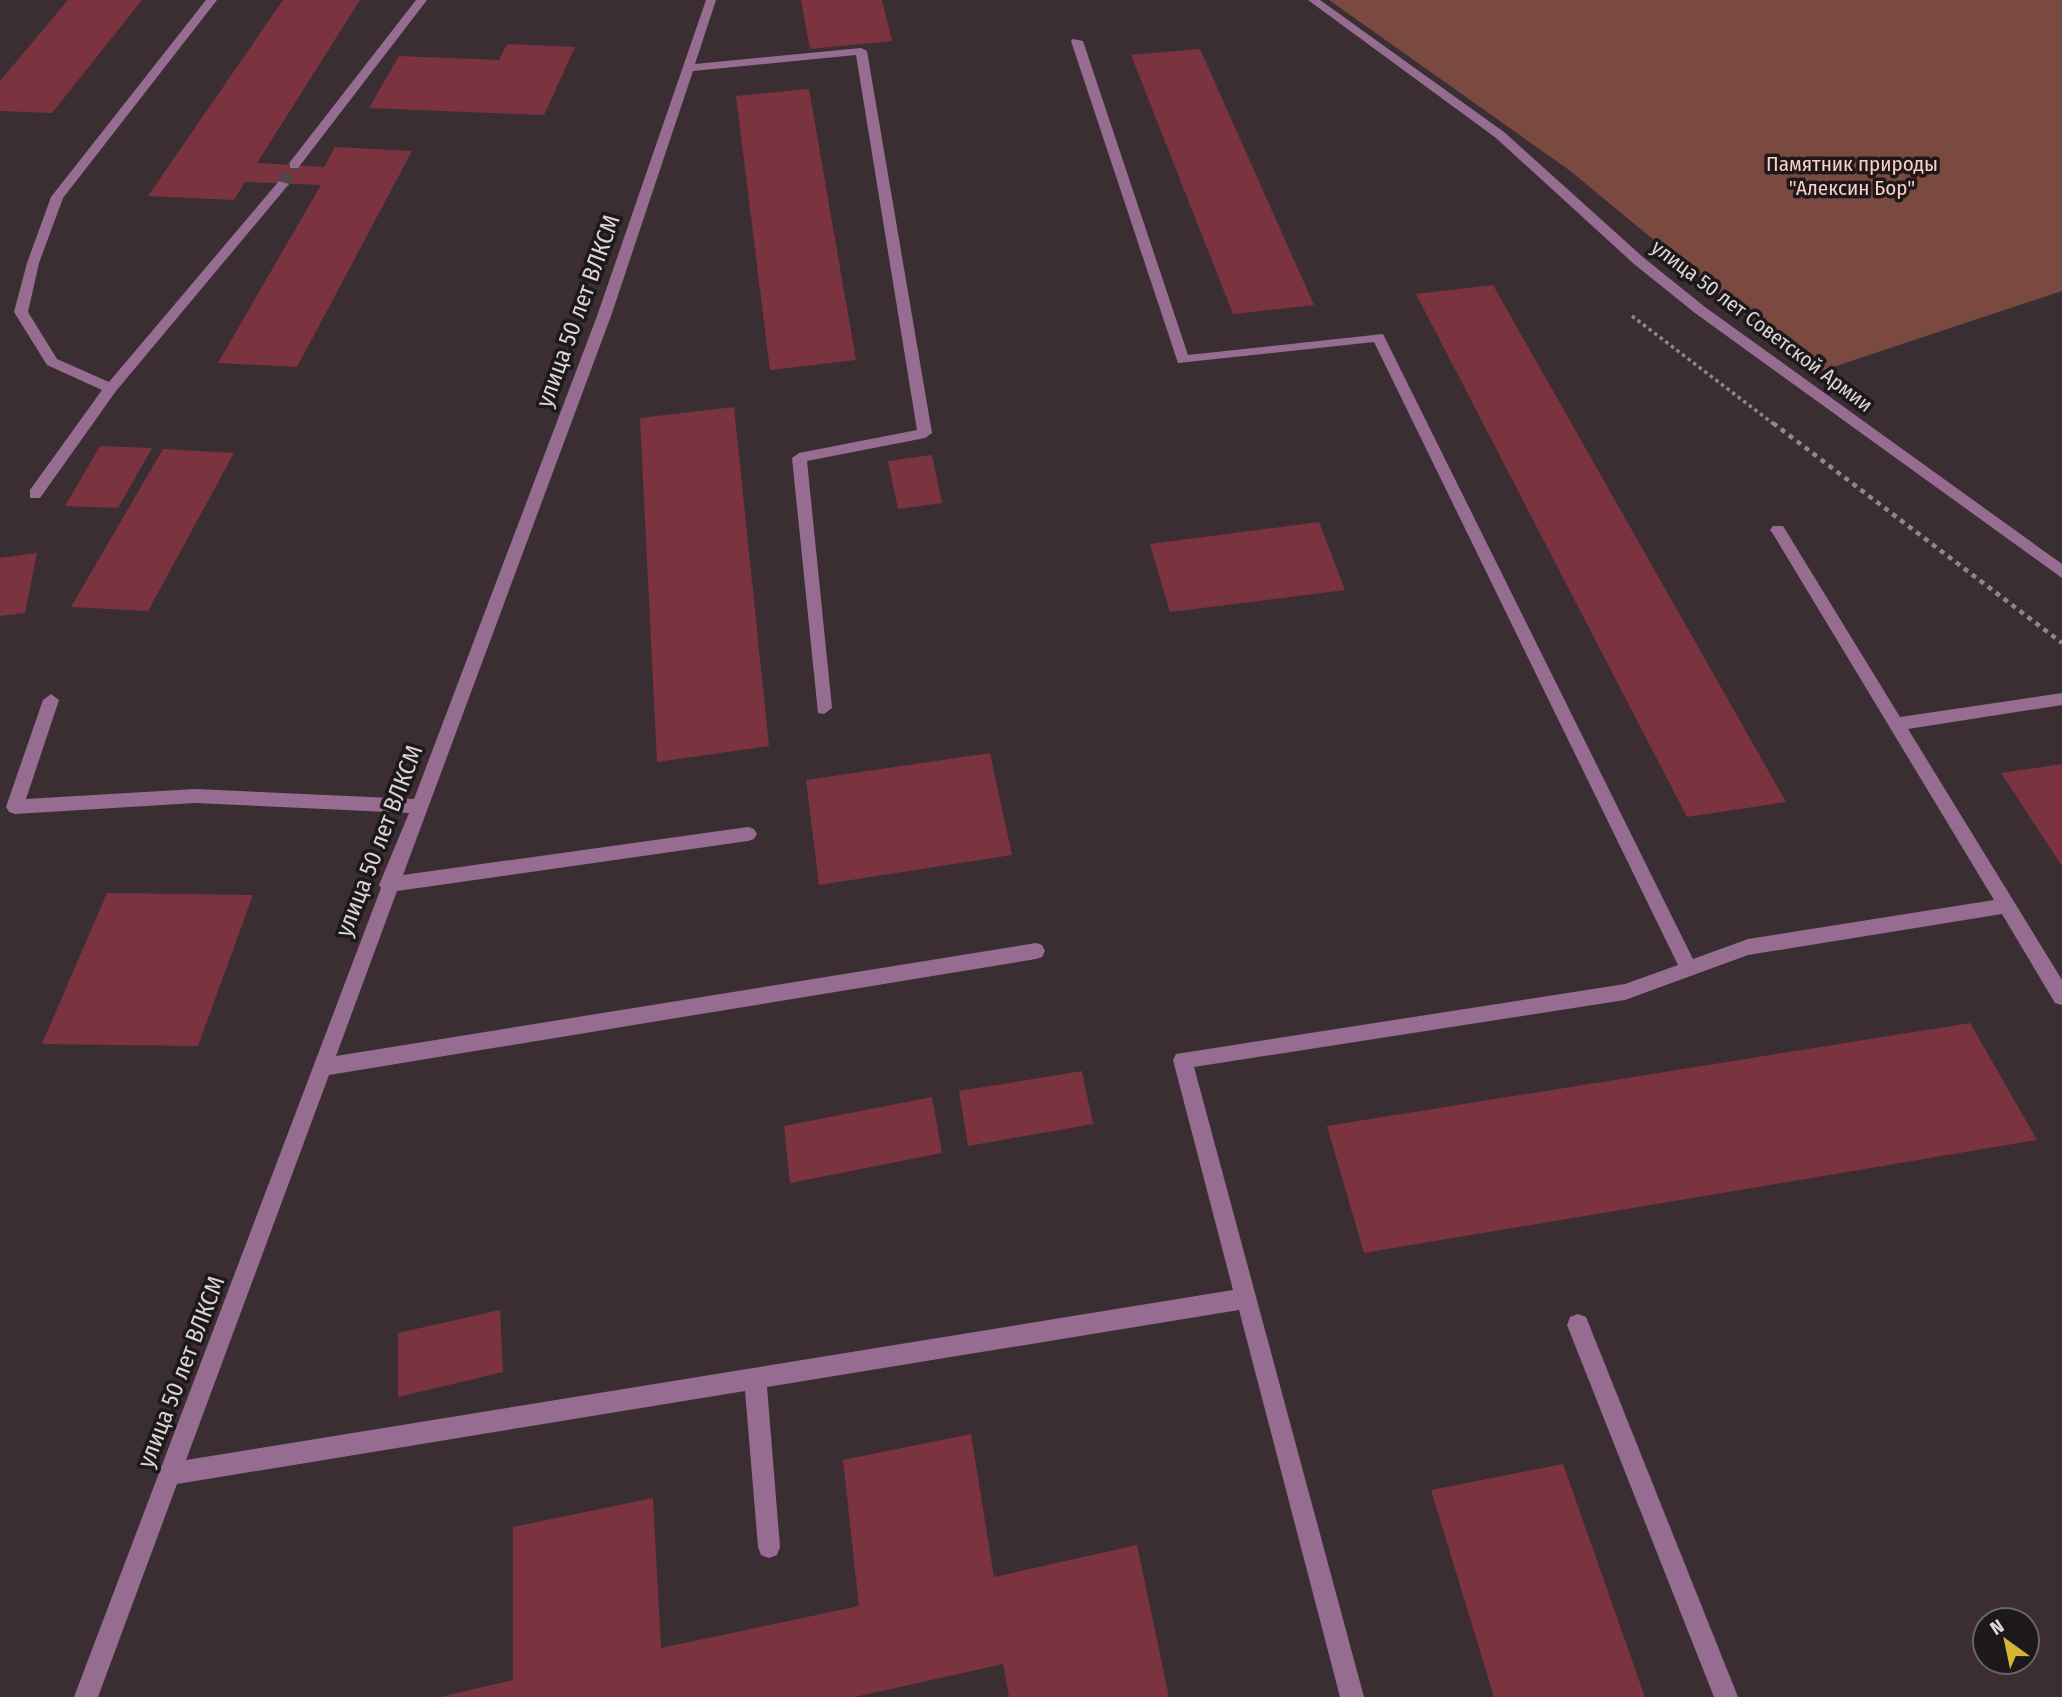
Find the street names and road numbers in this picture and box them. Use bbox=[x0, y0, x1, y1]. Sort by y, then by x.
street label: улица 50 лет ВЛКСМ bbox=[530, 211, 626, 411]
street label: улица 50 лет Советской Армии bbox=[1646, 234, 1878, 418]
street label: улица 50 лет ВЛКСМ bbox=[330, 741, 428, 941]
street label: улица 50 лет ВЛКСМ bbox=[132, 1272, 230, 1472]

